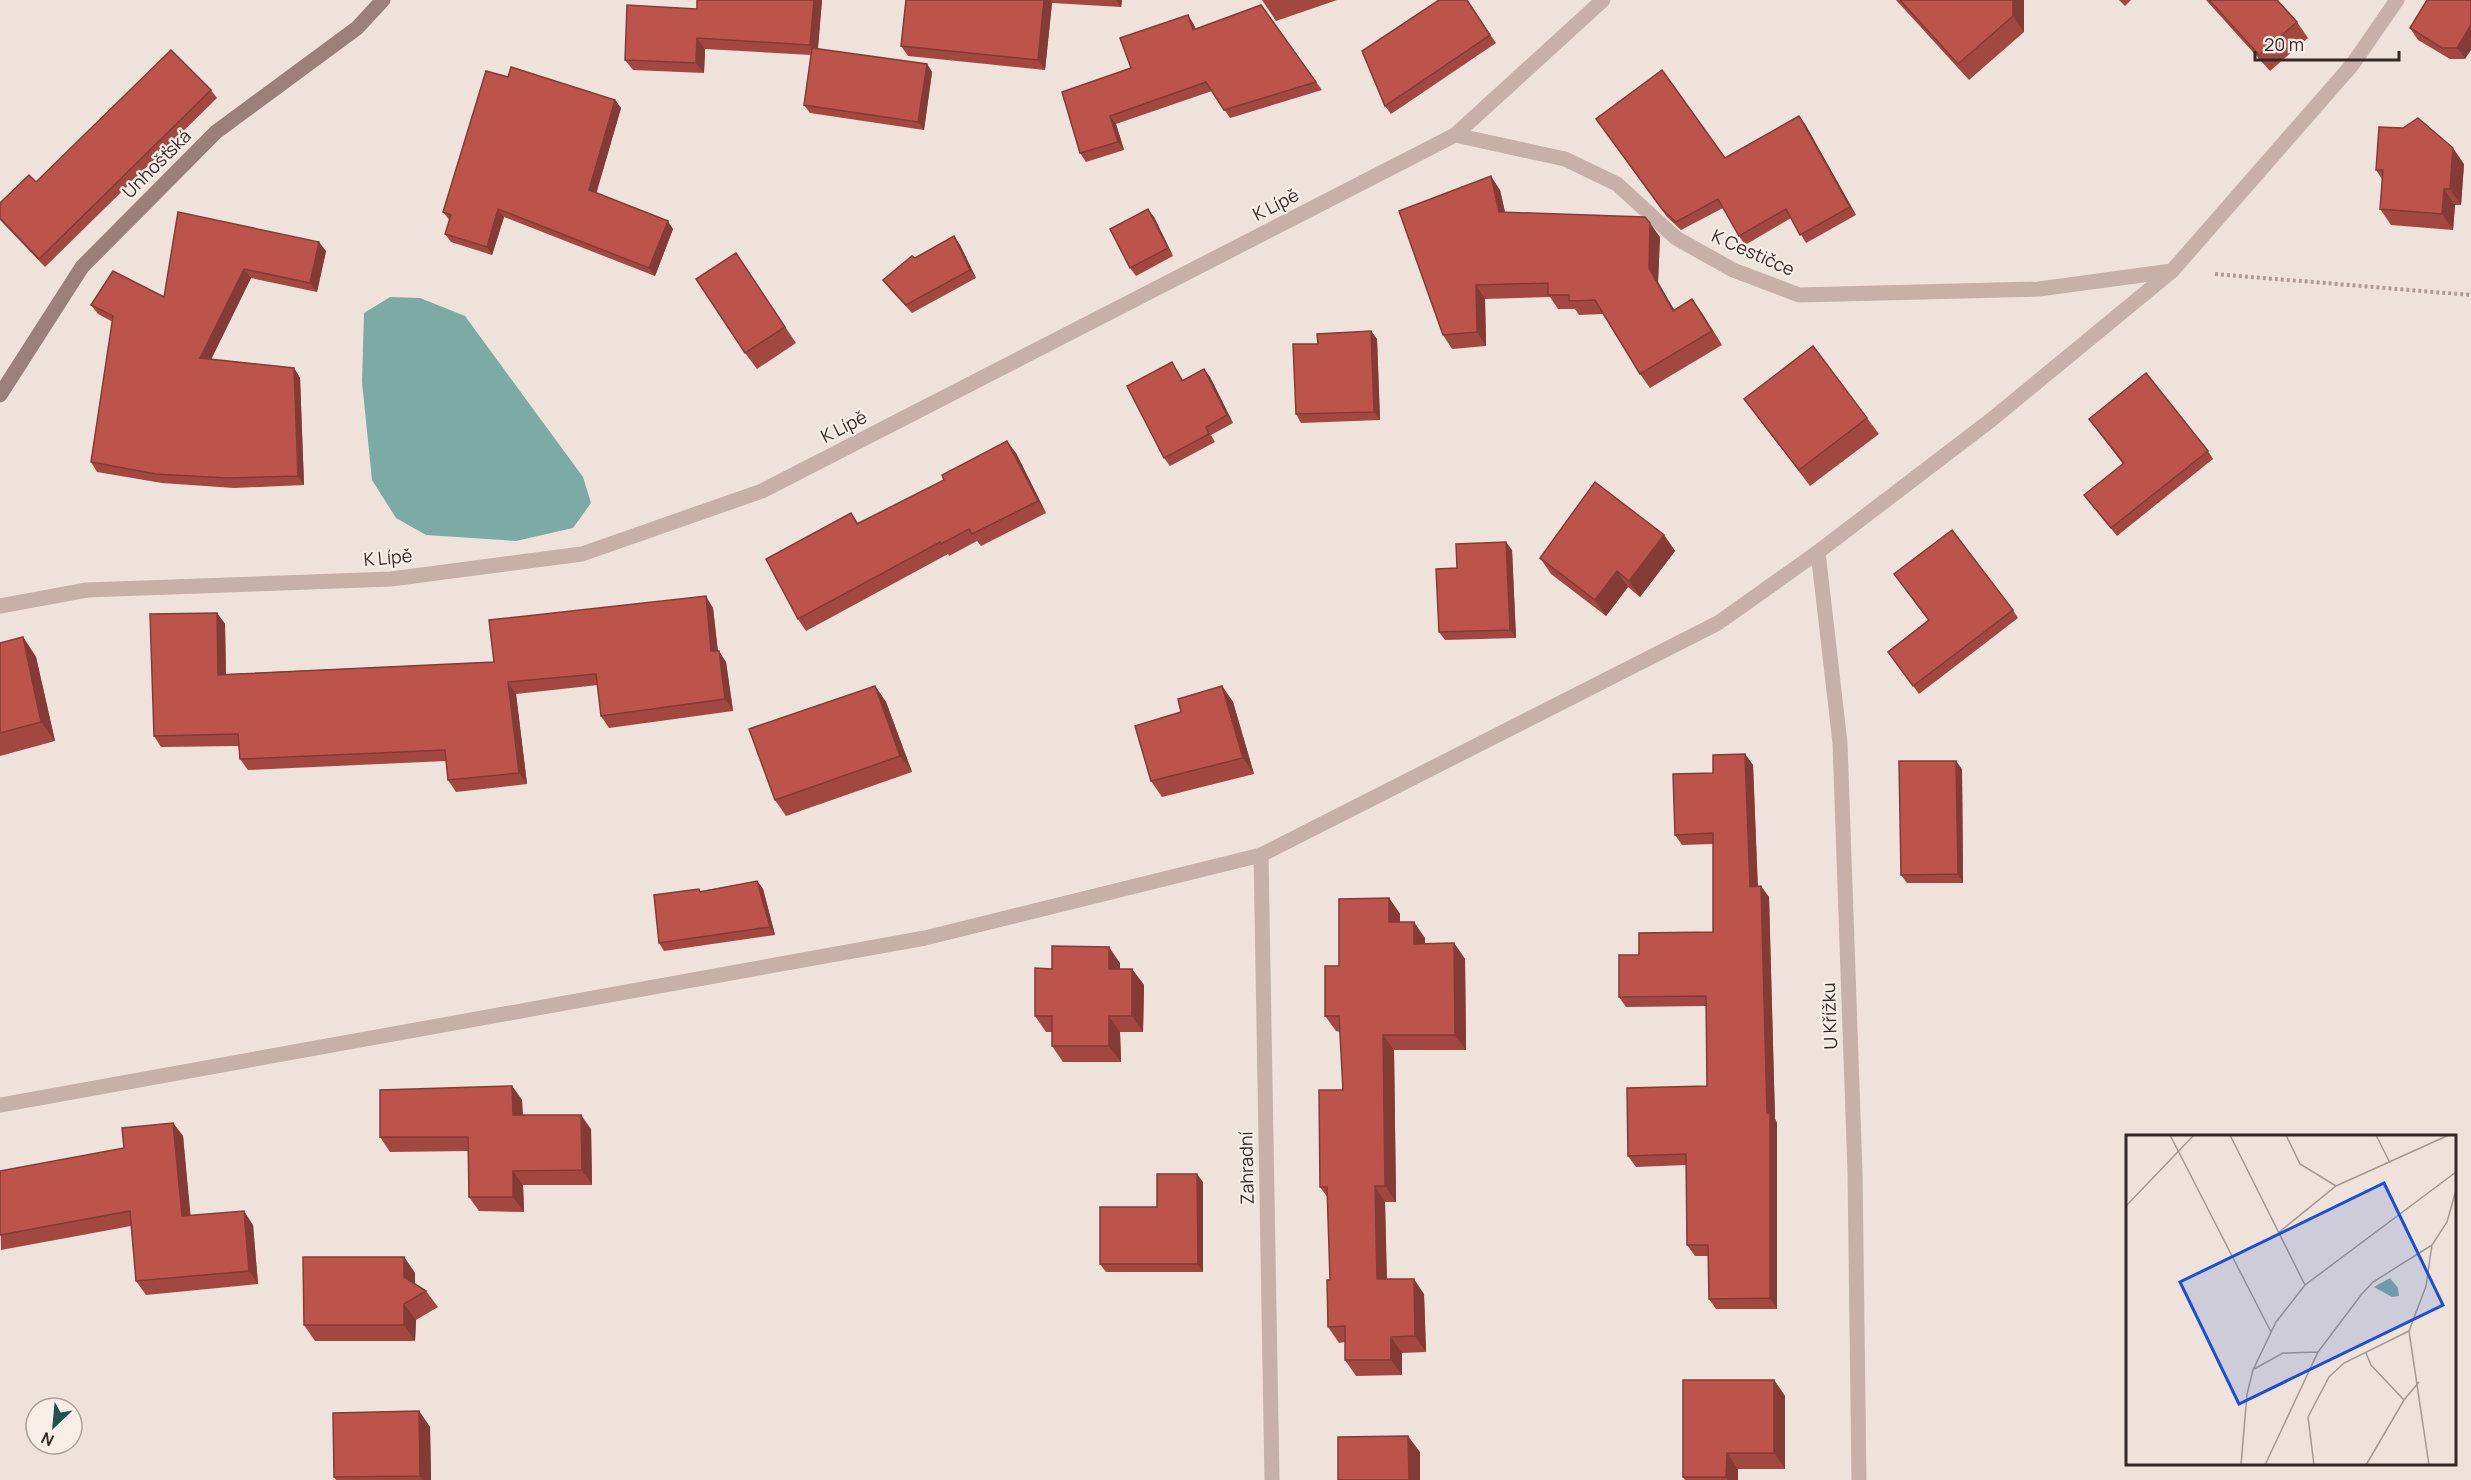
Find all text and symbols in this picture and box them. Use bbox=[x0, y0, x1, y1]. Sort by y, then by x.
scale bar bbox=[2255, 24, 2399, 62]
text: 20 m bbox=[2264, 32, 2304, 56]
street label: Unhošťská bbox=[117, 124, 196, 203]
street label: K Lípě bbox=[1248, 182, 1303, 226]
street label: K Cestičce bbox=[1708, 223, 1799, 281]
street label: K Lípě bbox=[816, 404, 871, 448]
street label: K Lípě bbox=[363, 543, 413, 571]
street label: U Křížku bbox=[1816, 982, 1842, 1050]
street label: Zahradní bbox=[1233, 1131, 1259, 1205]
inset map bbox=[2126, 1135, 2456, 1465]
north arrow bbox=[24, 1396, 84, 1456]
text: N bbox=[37, 1427, 57, 1452]

